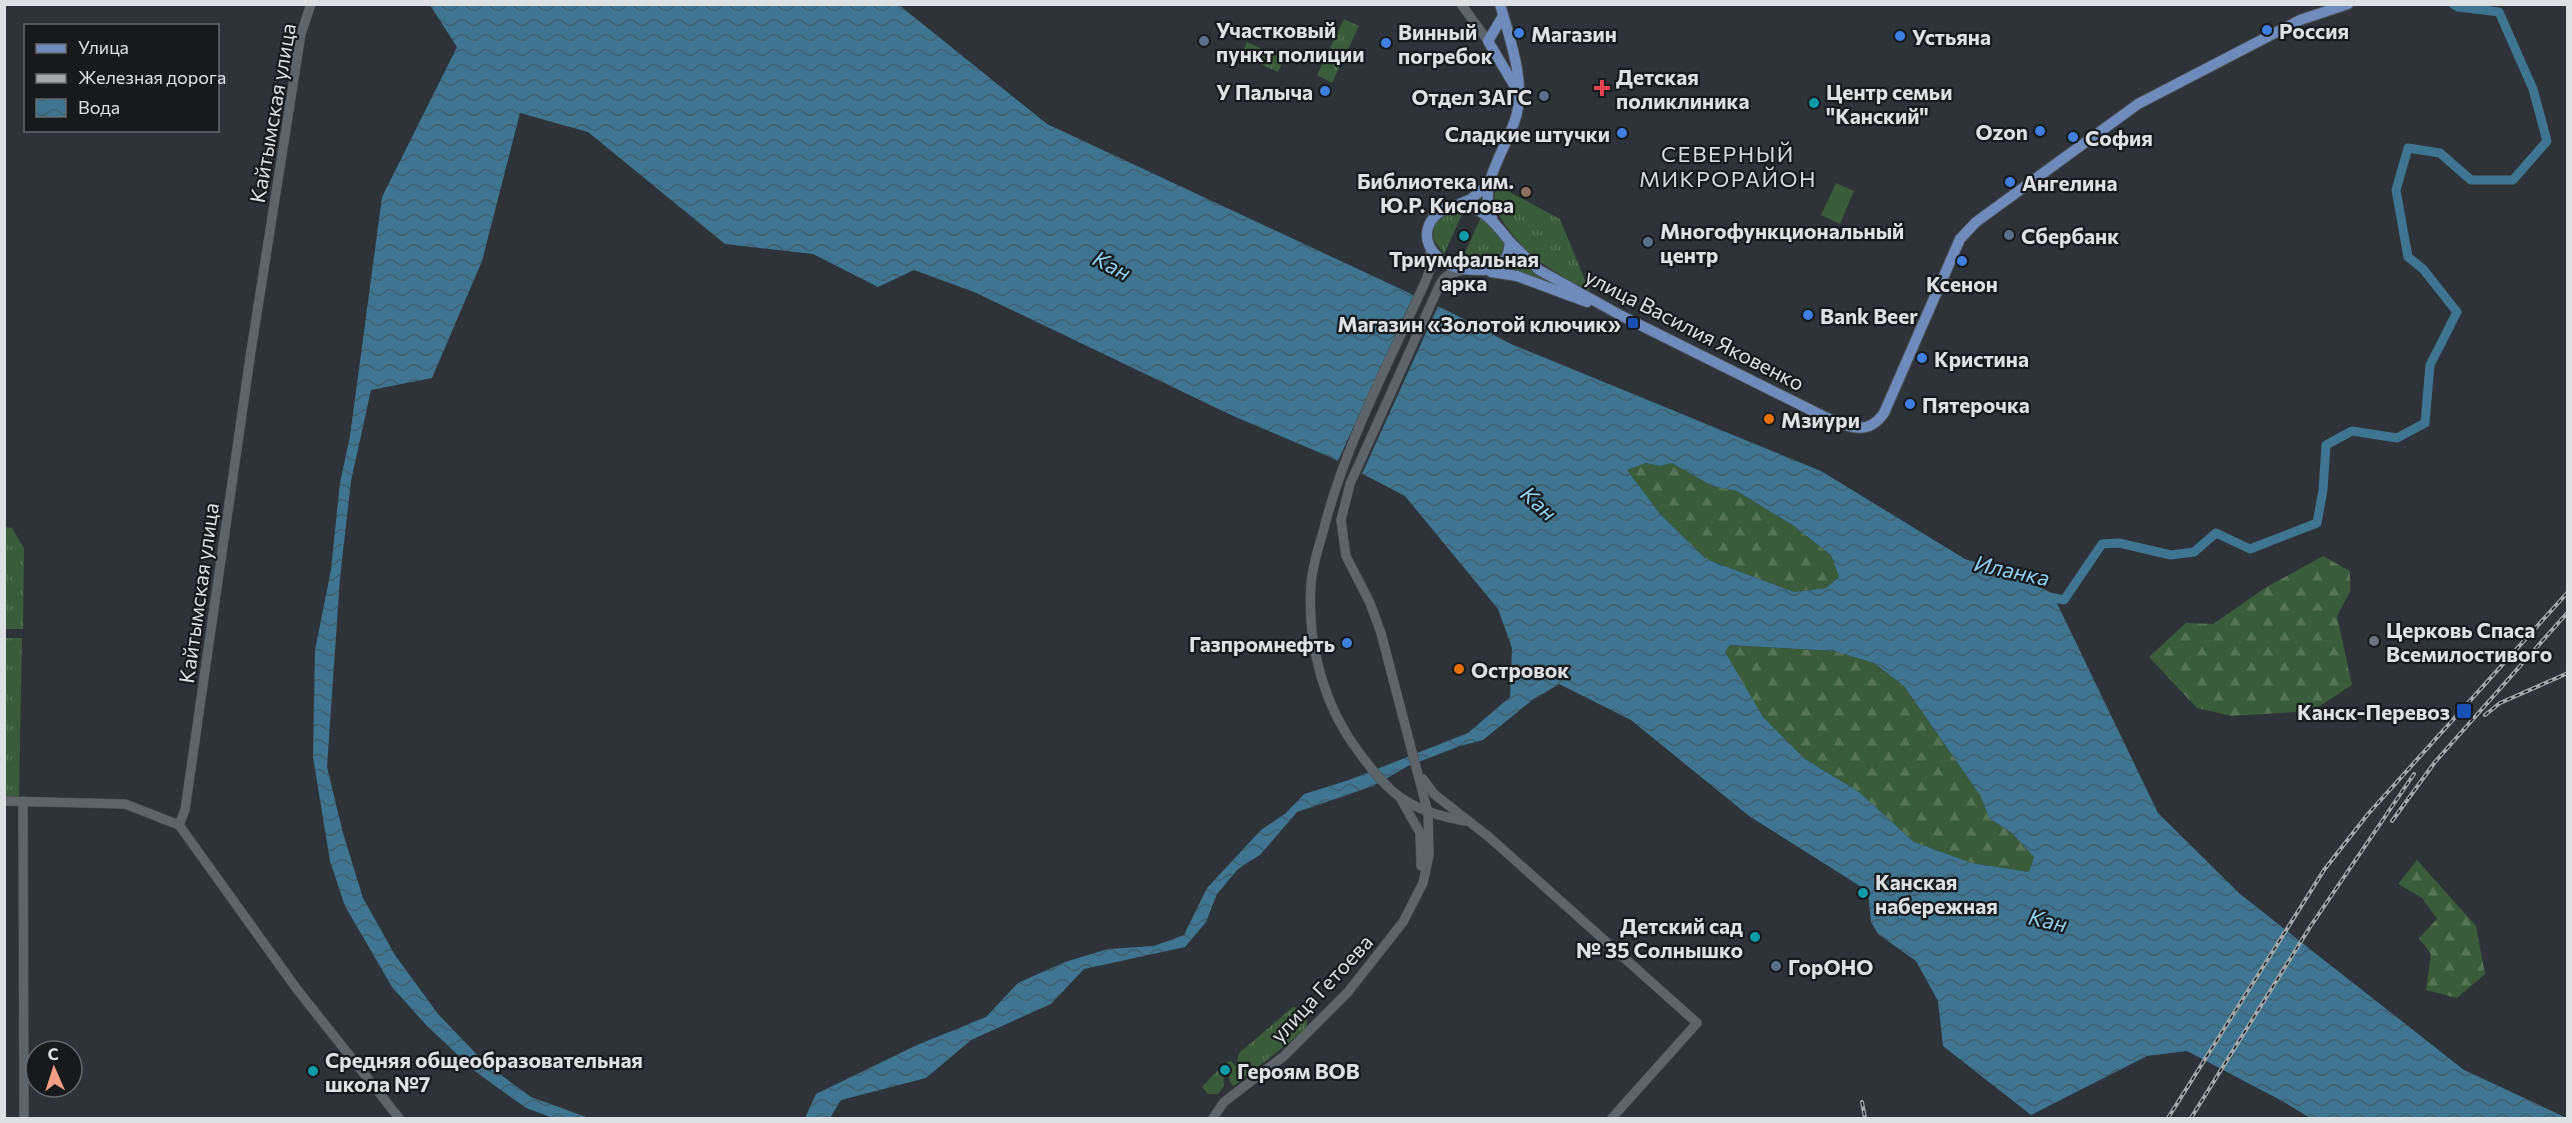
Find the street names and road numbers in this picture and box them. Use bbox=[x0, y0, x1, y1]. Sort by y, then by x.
street label: Кайтымская улица bbox=[244, 21, 300, 205]
street label: улица Василия Яковенко bbox=[1581, 263, 1809, 395]
street label: Кайтымская улица bbox=[173, 501, 223, 685]
street label: улица Гетоева bbox=[1265, 929, 1377, 1047]

